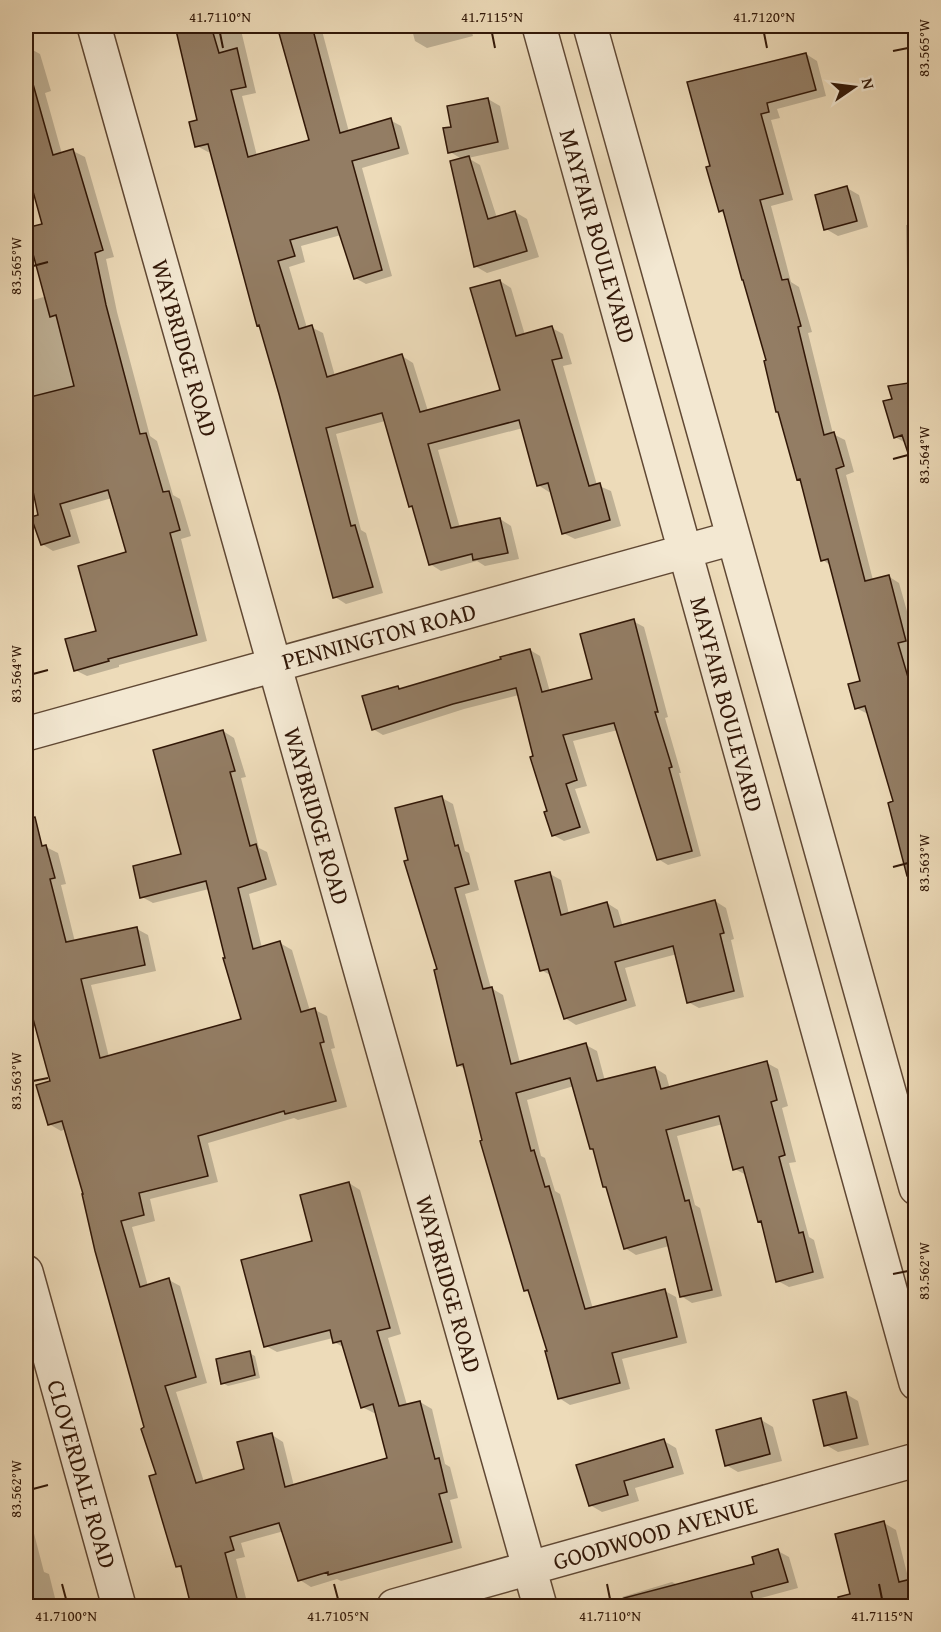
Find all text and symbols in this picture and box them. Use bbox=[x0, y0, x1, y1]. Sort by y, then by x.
text: 41.7110°N bbox=[189, 6, 251, 27]
text: 41.7115°N bbox=[461, 6, 523, 27]
text: 41.7120°N bbox=[733, 6, 795, 27]
text: 83.565°W bbox=[913, 19, 934, 77]
north arrow bbox=[824, 57, 884, 117]
text: N bbox=[856, 75, 882, 92]
street label: MAYFAIR BOULEVARD bbox=[551, 125, 645, 347]
text: 83.565°W bbox=[5, 237, 26, 295]
street label: WAYBRIDGE ROAD bbox=[143, 255, 227, 441]
text: 83.564°W bbox=[913, 426, 934, 484]
street label: MAYFAIR BOULEVARD bbox=[681, 592, 773, 816]
street label: PENNINGTON ROAD bbox=[278, 593, 480, 679]
text: 83.564°W bbox=[5, 645, 26, 703]
street label: WAYBRIDGE ROAD bbox=[275, 723, 359, 909]
text: 83.563°W bbox=[913, 834, 934, 892]
text: 83.563°W bbox=[5, 1052, 26, 1110]
street label: WAYBRIDGE ROAD bbox=[407, 1191, 491, 1377]
text: 83.562°W bbox=[913, 1242, 934, 1300]
street label: CLOVERDALE ROAD bbox=[38, 1376, 126, 1572]
text: 83.562°W bbox=[5, 1460, 26, 1518]
street label: GOODWOOD AVENUE bbox=[549, 1487, 761, 1579]
text: 41.7100°N bbox=[35, 1605, 97, 1626]
text: 41.7105°N bbox=[307, 1605, 369, 1626]
text: 41.7110°N bbox=[579, 1605, 641, 1626]
text: 41.7115°N bbox=[851, 1605, 913, 1626]

